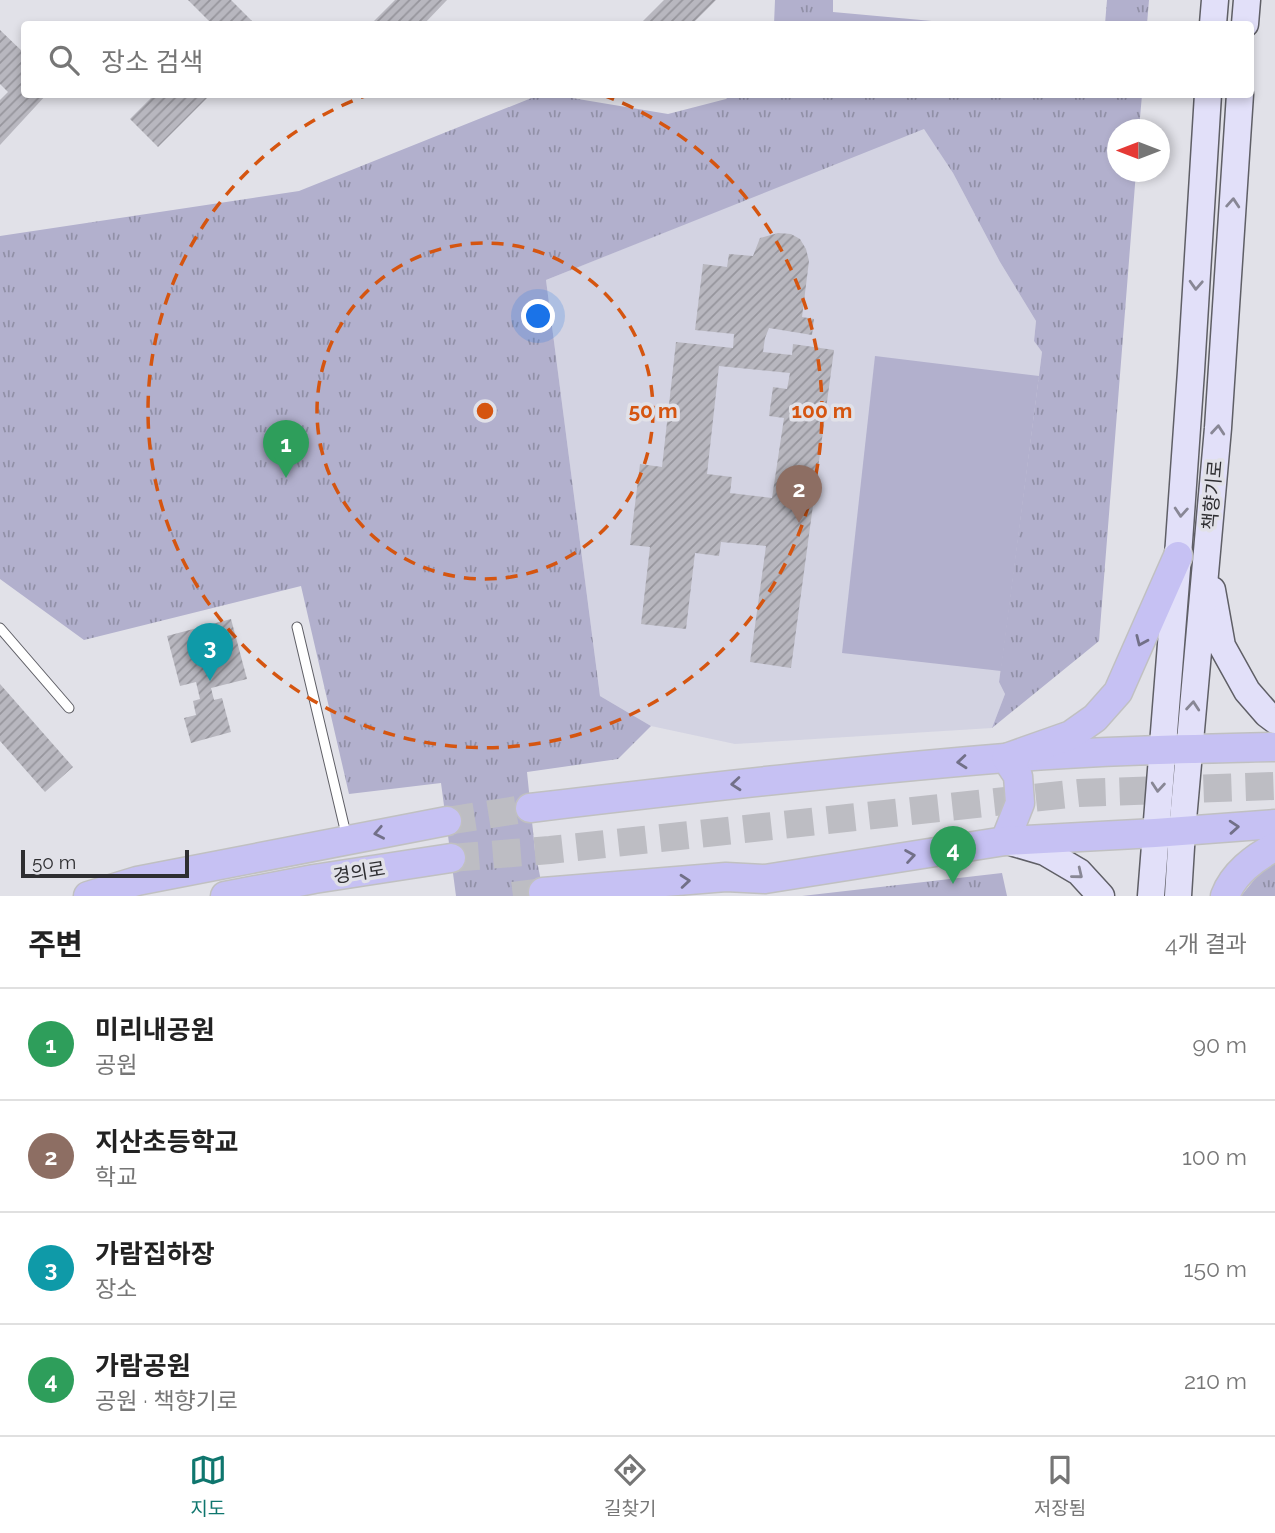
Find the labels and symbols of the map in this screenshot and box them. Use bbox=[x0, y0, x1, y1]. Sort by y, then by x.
north arrow bbox=[1107, 119, 1170, 182]
one-way arrow bbox=[1225, 198, 1240, 209]
one-way arrow bbox=[1189, 280, 1204, 291]
your location bbox=[521, 299, 555, 333]
text: 50 m bbox=[628, 398, 678, 423]
text: 100 m bbox=[792, 398, 852, 423]
centre of rings bbox=[473, 399, 497, 423]
pin: 1 bbox=[263, 420, 309, 478]
one-way arrow bbox=[1210, 425, 1225, 436]
street label: 책향기로 bbox=[1198, 459, 1226, 531]
pin: 2 bbox=[776, 465, 822, 523]
one-way arrow bbox=[1174, 507, 1189, 518]
pin: 3 bbox=[187, 623, 233, 681]
one-way arrow bbox=[1135, 634, 1149, 646]
one-way arrow bbox=[1185, 700, 1200, 711]
one-way arrow bbox=[956, 755, 968, 770]
one-way arrow bbox=[730, 776, 741, 791]
one-way arrow bbox=[1151, 782, 1166, 793]
one-way arrow bbox=[1229, 820, 1240, 835]
one-way arrow bbox=[374, 825, 386, 840]
pin: 4 bbox=[930, 826, 976, 884]
scale bar bbox=[21, 847, 189, 879]
one-way arrow bbox=[904, 849, 916, 864]
street label: 경의로 bbox=[331, 857, 387, 887]
one-way arrow bbox=[1071, 865, 1083, 878]
one-way arrow bbox=[679, 874, 690, 889]

